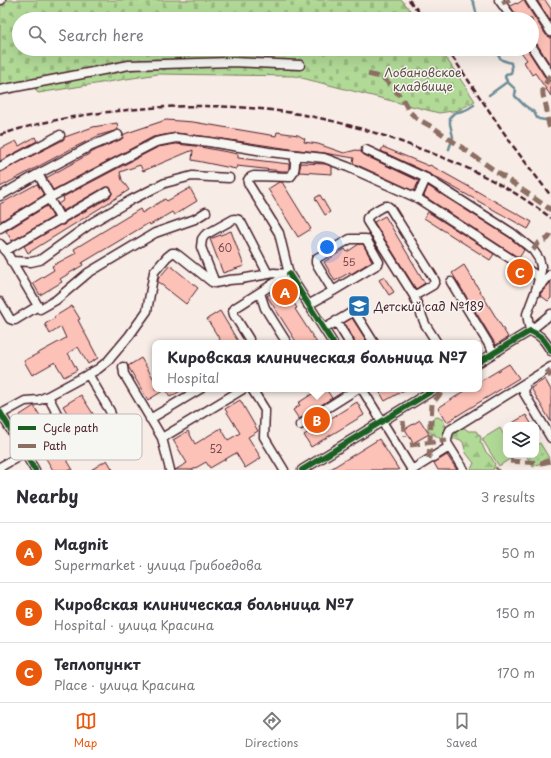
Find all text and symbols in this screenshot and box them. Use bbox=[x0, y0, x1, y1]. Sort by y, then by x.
search box bbox=[12, 12, 539, 56]
icon: search bbox=[26, 23, 48, 45]
text: Search here bbox=[58, 23, 144, 46]
park label: Лобановское кладбище bbox=[384, 63, 462, 95]
your location bbox=[317, 237, 337, 257]
house number: 60 bbox=[218, 240, 232, 255]
house number: 55 bbox=[343, 254, 356, 269]
pin: C bbox=[507, 257, 533, 287]
pin: A bbox=[272, 277, 298, 307]
school or university icon: Детский сад №189 bbox=[346, 293, 372, 319]
place label: Детский сад №189 bbox=[373, 297, 484, 315]
popup bbox=[152, 340, 482, 392]
text: Кировская клиническая больница №7 bbox=[167, 345, 467, 368]
text: Hospital bbox=[167, 368, 219, 387]
pin: B bbox=[304, 405, 330, 435]
legend bbox=[10, 414, 142, 460]
text: Cycle path bbox=[43, 419, 98, 436]
map controls bbox=[503, 422, 539, 458]
button: layers bbox=[503, 422, 539, 458]
text: Path bbox=[43, 437, 67, 454]
house number: 52 bbox=[209, 441, 223, 456]
text: Nearby bbox=[16, 483, 78, 509]
text: 3 results bbox=[481, 487, 535, 506]
text: Magnit bbox=[54, 532, 109, 555]
text: A bbox=[24, 543, 34, 562]
text: 50 m bbox=[501, 543, 535, 562]
text: Supermarket · улица Грибоедова bbox=[54, 555, 262, 574]
text: Кировская клиническая больница №7 bbox=[54, 592, 354, 615]
text: B bbox=[25, 603, 33, 622]
text: 150 m bbox=[496, 603, 535, 622]
text: Hospital · улица Красина bbox=[54, 615, 214, 634]
text: Теплопункт bbox=[54, 652, 141, 675]
text: C bbox=[24, 663, 34, 682]
text: 170 m bbox=[497, 663, 535, 682]
text: Place · улица Красина bbox=[54, 675, 195, 694]
tab: Map bbox=[74, 710, 97, 751]
tab: Directions bbox=[245, 710, 298, 751]
tab: Saved bbox=[446, 710, 477, 751]

